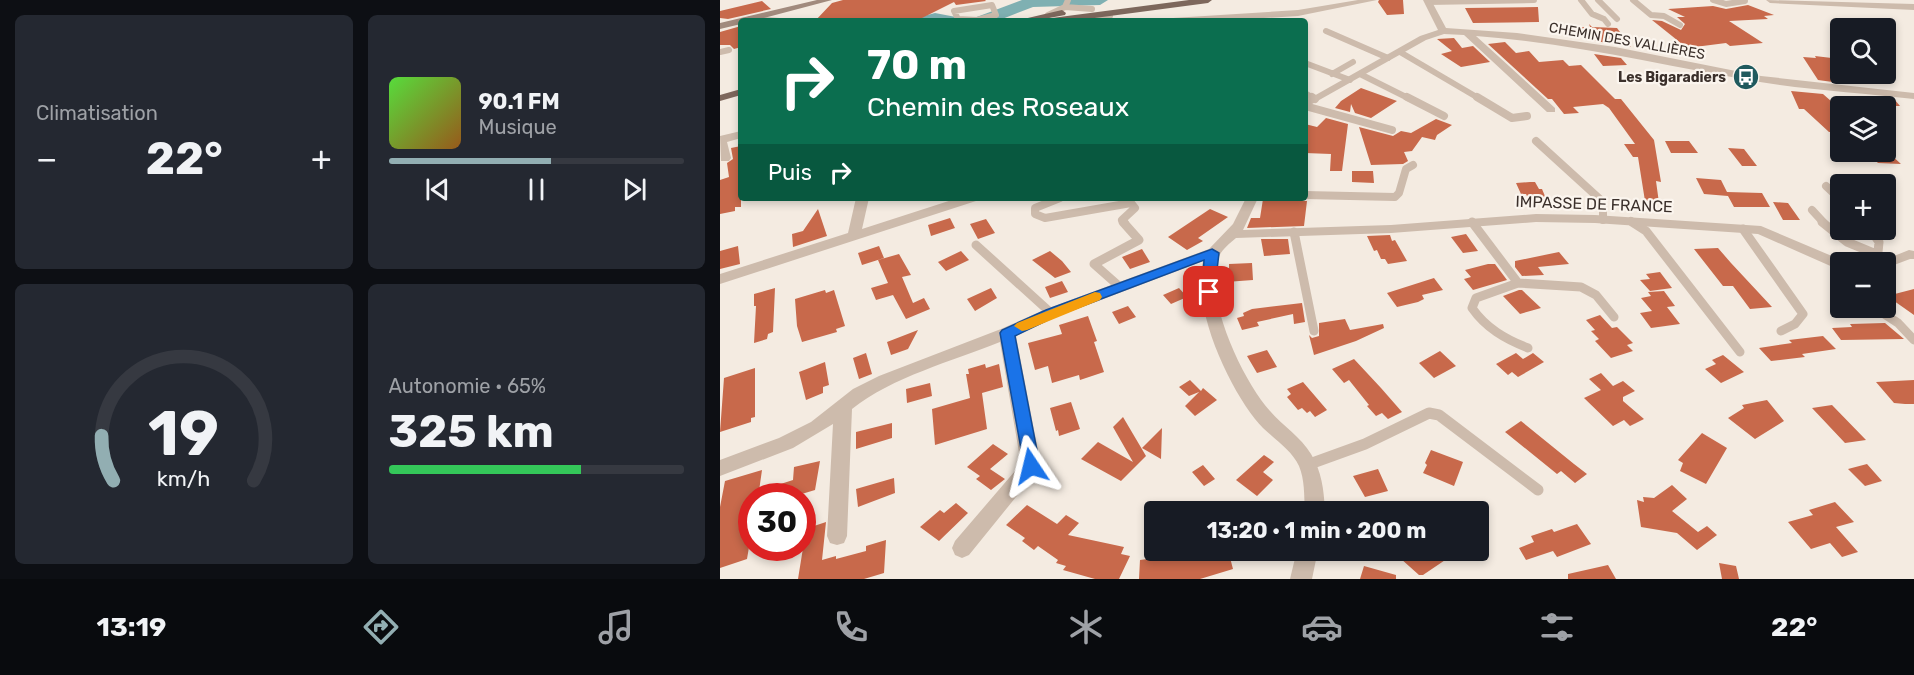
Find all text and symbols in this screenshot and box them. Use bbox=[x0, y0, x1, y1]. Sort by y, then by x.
street label: CHEMIN DES VALLIÈRES bbox=[1548, 18, 1707, 63]
map controls bbox=[1830, 18, 1896, 318]
button: search bbox=[1830, 18, 1896, 84]
text: 70 m bbox=[867, 40, 967, 90]
icon: right bbox=[768, 42, 846, 120]
bus stop icon: Les Bigaradiers bbox=[1731, 62, 1761, 92]
place label: Les Bigaradiers bbox=[1618, 69, 1726, 86]
text: 90.1 FM bbox=[479, 88, 560, 115]
text: Chemin des Roseaux bbox=[867, 91, 1129, 123]
button: layers bbox=[1830, 96, 1896, 162]
text: Climatisation bbox=[36, 101, 158, 125]
text: Musique bbox=[479, 115, 557, 139]
text: 22° bbox=[146, 132, 223, 185]
text: − bbox=[36, 139, 57, 178]
text: + bbox=[311, 139, 331, 178]
icon: right bbox=[824, 156, 857, 189]
text: Puis bbox=[768, 159, 812, 186]
icon: previous bbox=[421, 173, 454, 206]
icon: pause bbox=[520, 173, 553, 206]
icon: next bbox=[618, 173, 651, 206]
button: + bbox=[1830, 174, 1896, 240]
street label: IMPASSE DE FRANCE bbox=[1515, 192, 1673, 216]
button: − bbox=[1830, 252, 1896, 318]
pin bbox=[1183, 266, 1234, 317]
icon: arrive bbox=[1192, 275, 1225, 308]
text: Autonomie · 65% bbox=[389, 374, 546, 398]
text: 19 bbox=[148, 397, 219, 471]
text: 325 km bbox=[389, 405, 554, 458]
position arrow bbox=[999, 434, 1063, 498]
text: km/h bbox=[157, 466, 211, 491]
speed limit sign: 30 bbox=[738, 483, 816, 561]
text: 13:20 · 1 min · 200 m bbox=[1207, 517, 1426, 544]
icon: directions bbox=[360, 606, 402, 648]
icon: music bbox=[595, 606, 637, 648]
icon: phone bbox=[830, 606, 872, 648]
icon: climate bbox=[1065, 606, 1107, 648]
icon: car bbox=[1301, 606, 1343, 648]
icon: filters bbox=[1536, 606, 1578, 648]
text: 13:19 bbox=[97, 611, 166, 643]
text: 22° bbox=[1771, 611, 1817, 643]

